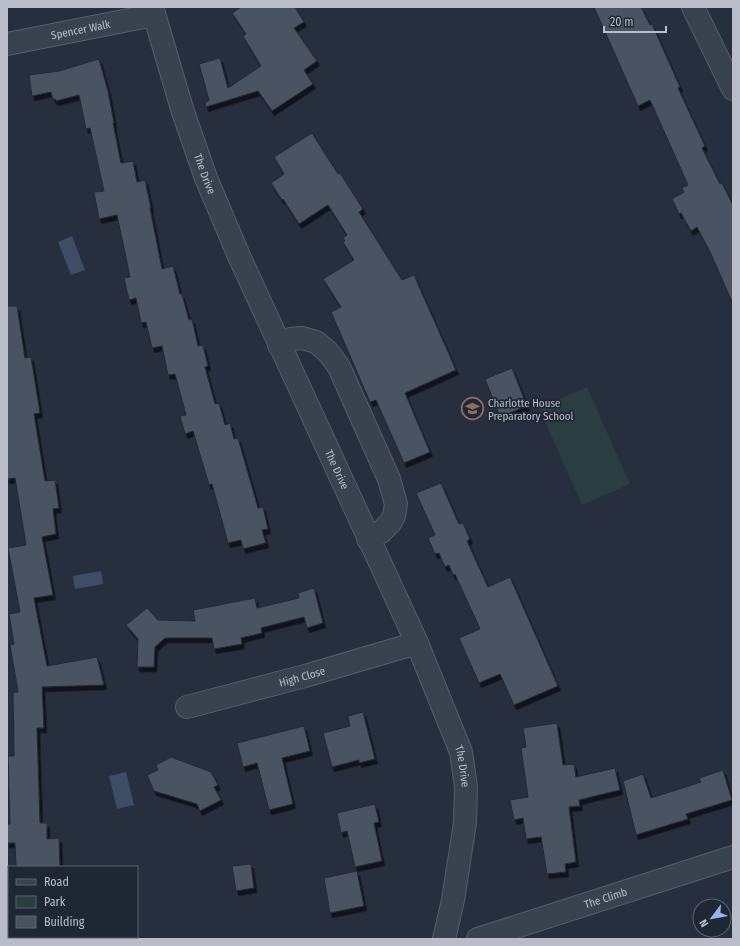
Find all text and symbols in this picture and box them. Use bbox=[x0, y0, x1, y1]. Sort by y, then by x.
scale bar bbox=[604, 8, 666, 34]
text: 20 m bbox=[610, 15, 634, 29]
street label: Spencer Walk bbox=[50, 18, 112, 42]
street label: The Drive bbox=[191, 152, 218, 196]
school or university icon: Charlotte House Preparatory School bbox=[459, 396, 485, 422]
place label: Charlotte House Preparatory School bbox=[488, 397, 574, 423]
street label: The Drive bbox=[322, 448, 351, 492]
street label: High Close bbox=[278, 664, 327, 690]
street label: The Drive bbox=[452, 744, 472, 788]
legend bbox=[8, 866, 138, 938]
text: Road bbox=[44, 875, 69, 889]
street label: The Climb bbox=[583, 885, 629, 911]
text: Park bbox=[44, 895, 66, 909]
north arrow bbox=[692, 898, 732, 938]
text: Building bbox=[44, 915, 85, 929]
text: N bbox=[697, 917, 711, 929]

